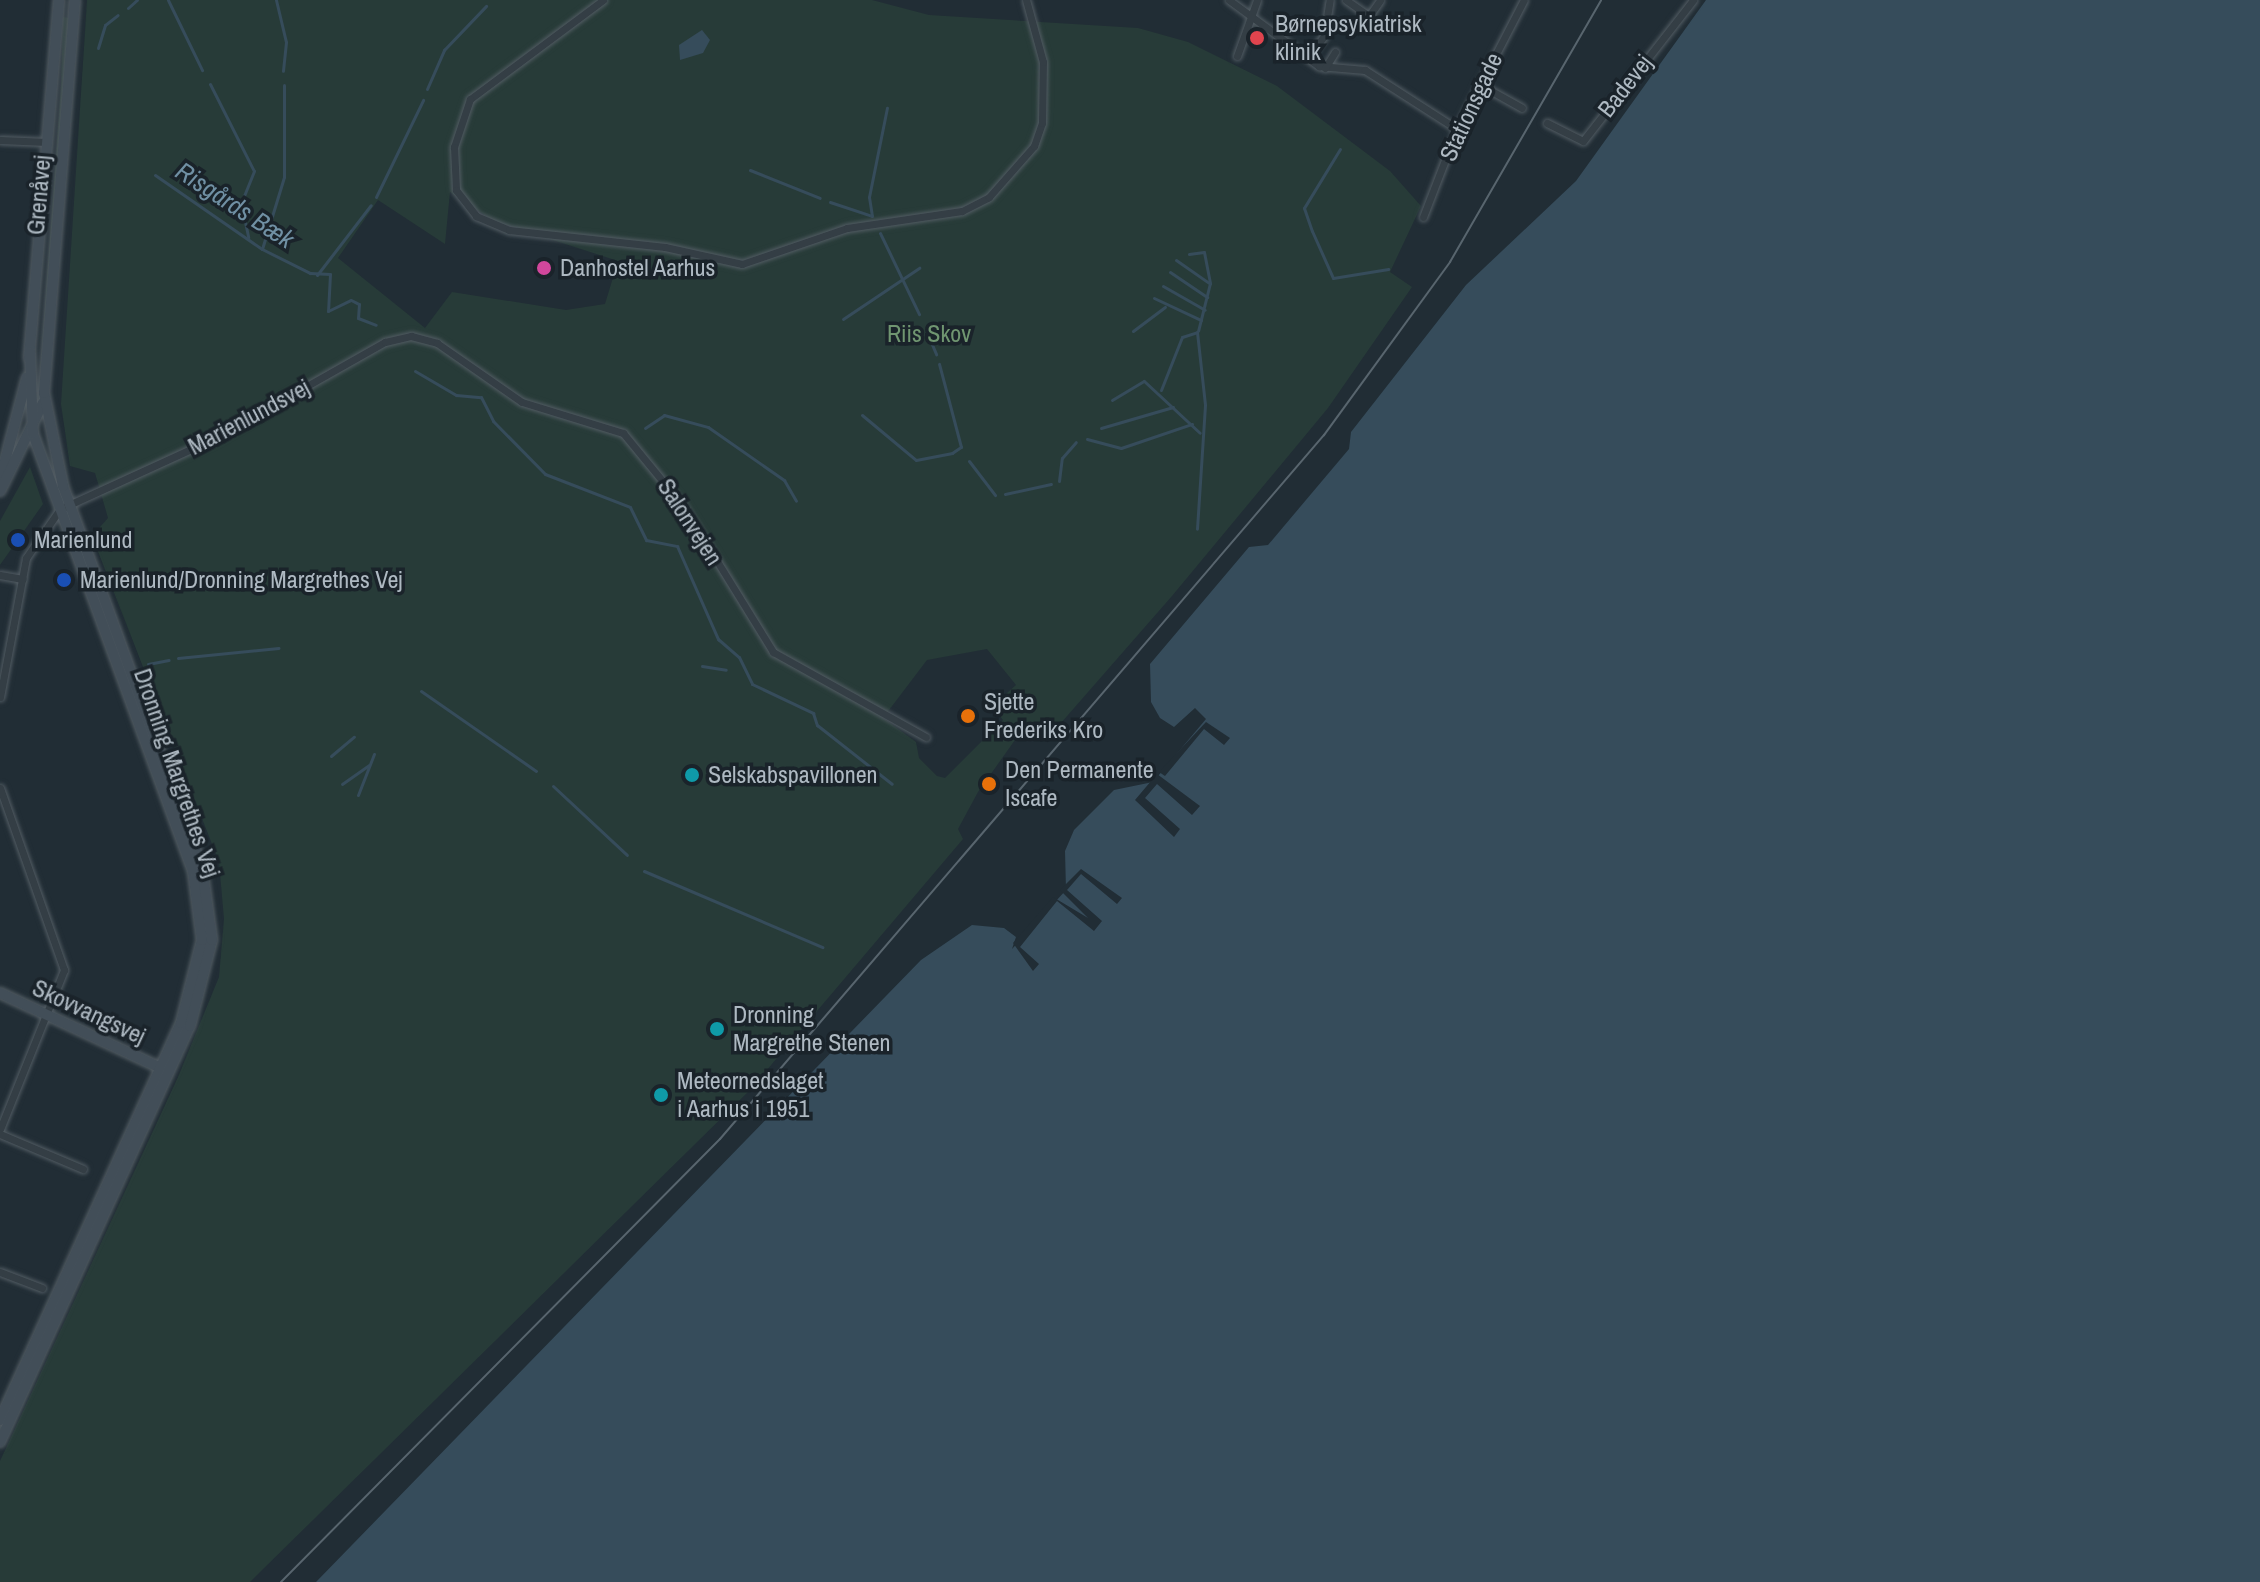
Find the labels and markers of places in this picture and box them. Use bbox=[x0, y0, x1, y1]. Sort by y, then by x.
place label: Børnepsykiatrisk klinik bbox=[1275, 10, 1422, 66]
marker: Børnepsykiatrisk klinik bbox=[1246, 27, 1268, 49]
place label: Danhostel Aarhus bbox=[560, 254, 716, 282]
marker: Danhostel Aarhus bbox=[535, 259, 553, 277]
place label: Marienlund bbox=[34, 526, 132, 554]
marker: Marienlund bbox=[9, 531, 27, 549]
place label: Marienlund/Dronning Margrethes Vej bbox=[80, 566, 403, 594]
marker: Marienlund/Dronning Margrethes Vej bbox=[55, 571, 73, 589]
place label: Sjette Frederiks Kro bbox=[984, 688, 1103, 744]
marker: Sjette Frederiks Kro bbox=[959, 707, 977, 725]
place label: Den Permanente Iscafe bbox=[1005, 756, 1154, 812]
place label: Selskabspavillonen bbox=[708, 761, 878, 789]
marker: Selskabspavillonen bbox=[683, 766, 701, 784]
marker: Den Permanente Iscafe bbox=[980, 775, 998, 793]
place label: Dronning Margrethe Stenen bbox=[733, 1001, 891, 1057]
marker: Dronning Margrethe Stenen bbox=[708, 1020, 726, 1038]
place label: Meteornedslaget i Aarhus i 1951 bbox=[677, 1067, 824, 1123]
marker: Meteornedslaget i Aarhus i 1951 bbox=[652, 1086, 670, 1104]

